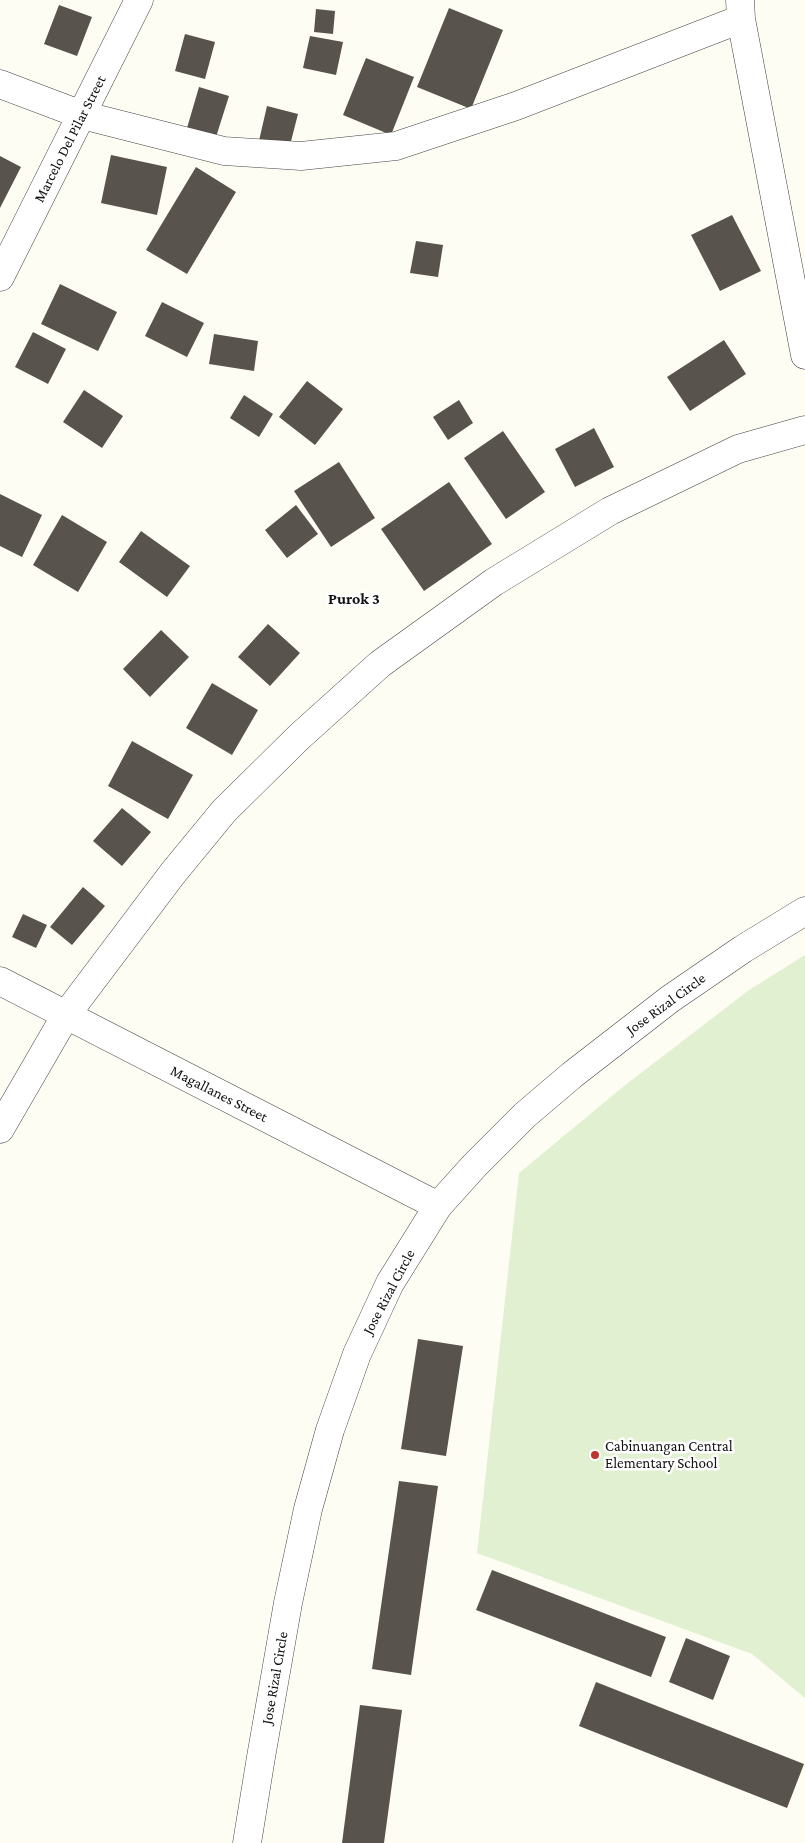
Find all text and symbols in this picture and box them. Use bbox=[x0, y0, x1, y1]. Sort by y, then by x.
street label: Marcelo Del Pilar Street bbox=[30, 72, 110, 206]
district label: Purok 3 bbox=[328, 589, 380, 609]
street label: Jose Rizal Circle bbox=[623, 969, 709, 1039]
street label: Magallanes Street bbox=[167, 1062, 271, 1126]
street label: Jose Rizal Circle bbox=[359, 1246, 419, 1338]
place label: Cabinuangan Central Elementary School bbox=[605, 1437, 733, 1472]
marker: Cabinuangan Central Elementary School bbox=[589, 1449, 601, 1461]
street label: Jose Rizal Circle bbox=[258, 1630, 292, 1726]

